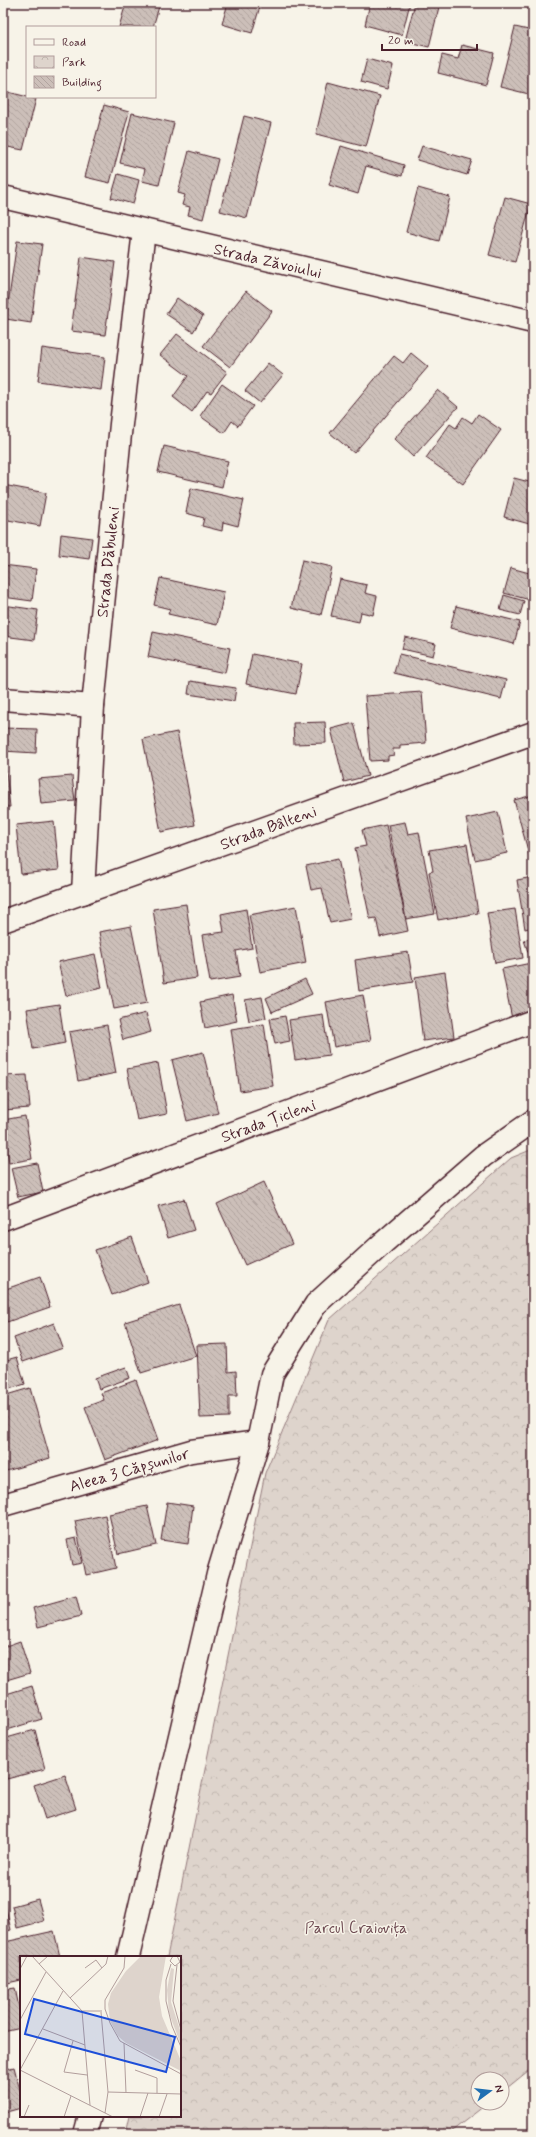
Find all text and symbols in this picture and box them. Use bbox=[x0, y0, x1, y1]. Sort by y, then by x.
legend bbox=[26, 26, 156, 98]
scale bar bbox=[382, 26, 477, 52]
text: 20 m bbox=[388, 33, 414, 49]
text: Road bbox=[62, 35, 86, 51]
text: Park bbox=[62, 55, 86, 71]
text: Building bbox=[62, 75, 102, 92]
street label: Strada Zăvoiului bbox=[211, 239, 324, 284]
street label: Strada Dăbuleni bbox=[92, 505, 125, 619]
street label: Strada Bâlteni bbox=[217, 801, 320, 856]
street label: Strada Țicleni bbox=[218, 1094, 319, 1148]
street label: Aleea 3 Căpșunilor bbox=[67, 1443, 192, 1498]
park label: Parcul Craiovița bbox=[305, 1918, 407, 1939]
inset map bbox=[20, 1956, 181, 2117]
north arrow bbox=[470, 2071, 510, 2111]
text: N bbox=[491, 2083, 506, 2094]

